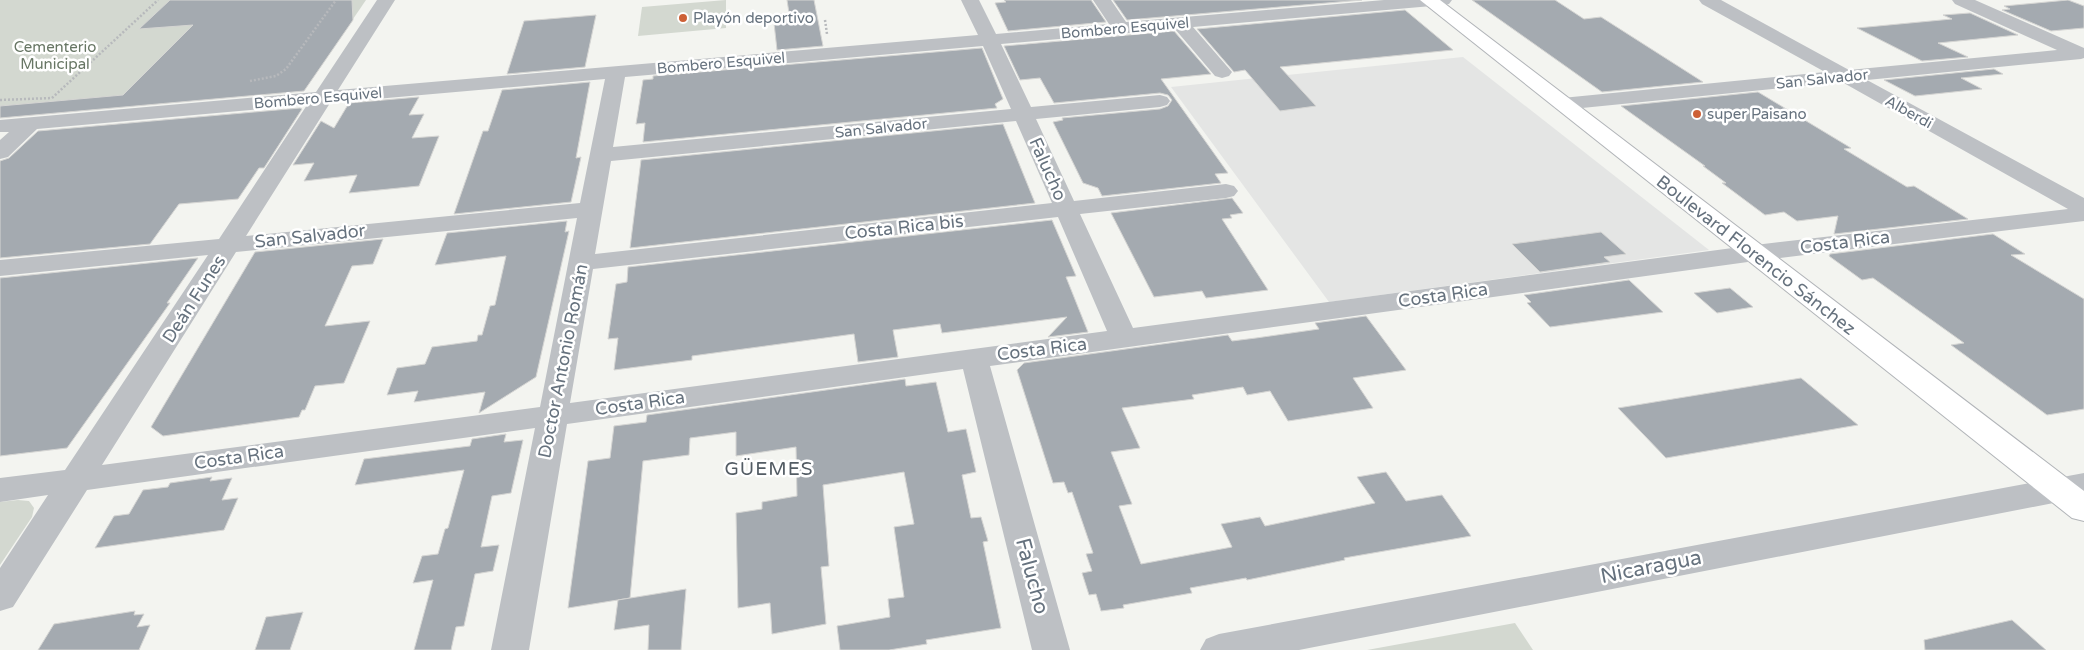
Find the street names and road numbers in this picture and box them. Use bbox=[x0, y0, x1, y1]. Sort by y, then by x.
street label: Bombero Esquivel bbox=[1060, 13, 1190, 43]
street label: Bombero Esquivel bbox=[656, 48, 786, 78]
street label: San Salvador bbox=[1775, 65, 1869, 93]
street label: Bombero Esquivel bbox=[253, 83, 383, 113]
street label: Alberdi bbox=[1882, 92, 1936, 132]
street label: San Salvador bbox=[834, 114, 928, 142]
street label: Falucho bbox=[1024, 134, 1072, 204]
street label: Boulevard Florencio Sánchez bbox=[1652, 170, 1860, 340]
street label: Costa Rica bis bbox=[843, 210, 965, 244]
street label: San Salvador bbox=[254, 219, 367, 253]
street label: Costa Rica bbox=[1799, 226, 1891, 258]
street label: Deán Funes bbox=[157, 251, 231, 347]
street label: Doctor Antonio Román bbox=[533, 262, 593, 460]
street label: Costa Rica bbox=[1397, 278, 1489, 312]
street label: Costa Rica bbox=[996, 333, 1088, 365]
street label: Costa Rica bbox=[594, 386, 686, 420]
street label: Costa Rica bbox=[193, 440, 285, 474]
street label: Falucho bbox=[1010, 535, 1054, 617]
street label: Nicaragua bbox=[1598, 545, 1704, 589]

